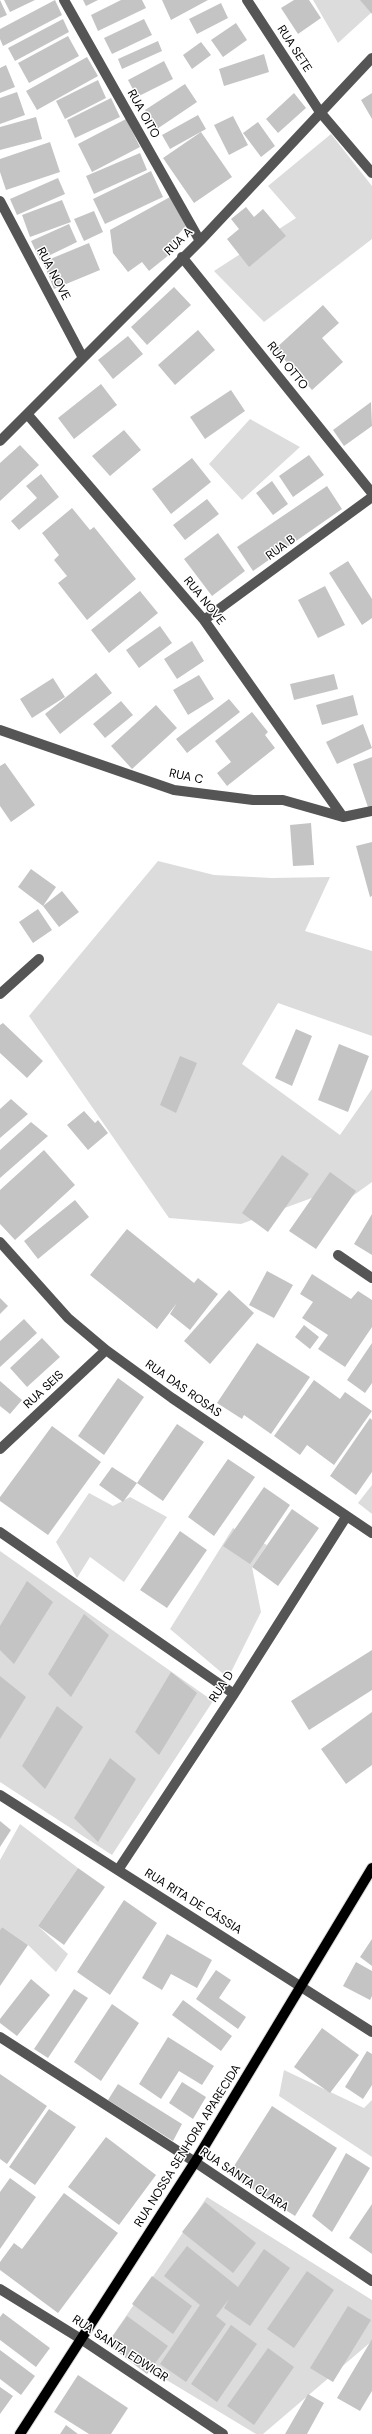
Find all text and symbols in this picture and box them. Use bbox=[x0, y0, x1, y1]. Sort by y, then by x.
street label: RUA SETE bbox=[274, 23, 314, 75]
street label: RUA OITO bbox=[124, 87, 162, 141]
street label: RUA A bbox=[162, 225, 196, 259]
street label: RUA NOVE bbox=[33, 245, 73, 303]
street label: RUA OTTO bbox=[263, 339, 311, 393]
street label: RUA B bbox=[263, 532, 299, 564]
street label: RUA NOVE bbox=[180, 574, 228, 628]
street label: RUA C bbox=[168, 766, 204, 788]
street label: RUA DAS ROSAS bbox=[142, 1357, 224, 1421]
street label: RUA SEIS bbox=[21, 1368, 67, 1412]
street label: RUA D bbox=[207, 1669, 237, 1705]
street label: RUA RITA DE CÁSSIA bbox=[142, 1866, 244, 1938]
street label: RUA NOSSA SENHORA APARECIDA bbox=[132, 2062, 244, 2230]
street label: RUA SANTA CLARA bbox=[197, 2145, 291, 2215]
street label: RUA SANTA EDWIGR bbox=[69, 2313, 171, 2385]

